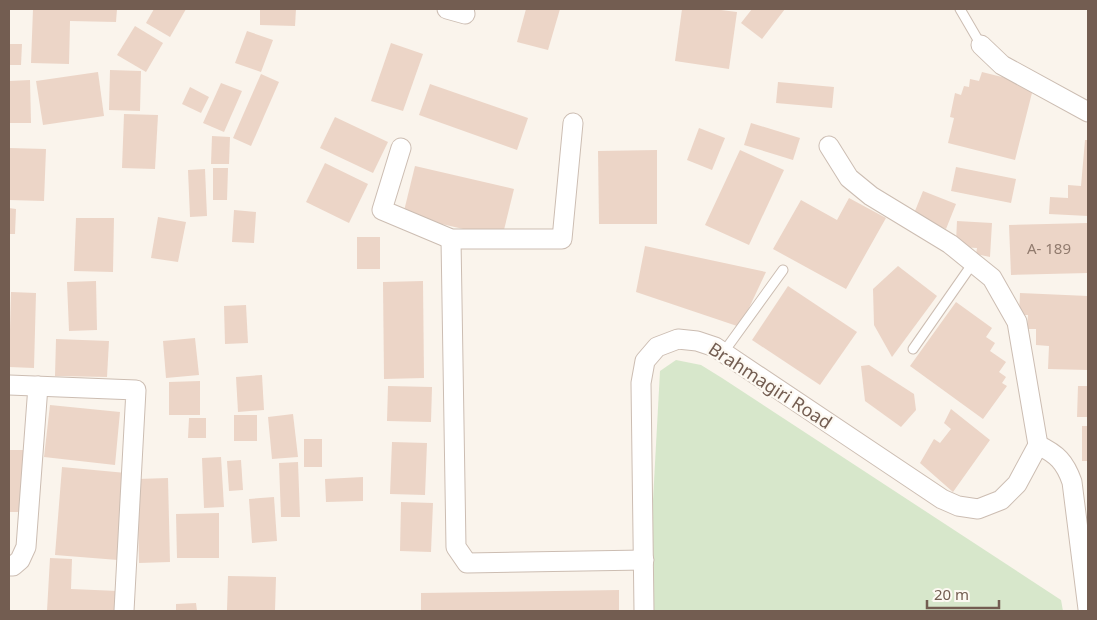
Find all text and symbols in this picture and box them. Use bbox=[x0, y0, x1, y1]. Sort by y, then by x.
house number: A- 189 bbox=[1027, 238, 1071, 258]
street label: Brahmagiri Road bbox=[704, 336, 837, 434]
scale bar bbox=[927, 578, 1000, 610]
text: 20 m bbox=[934, 584, 969, 604]

